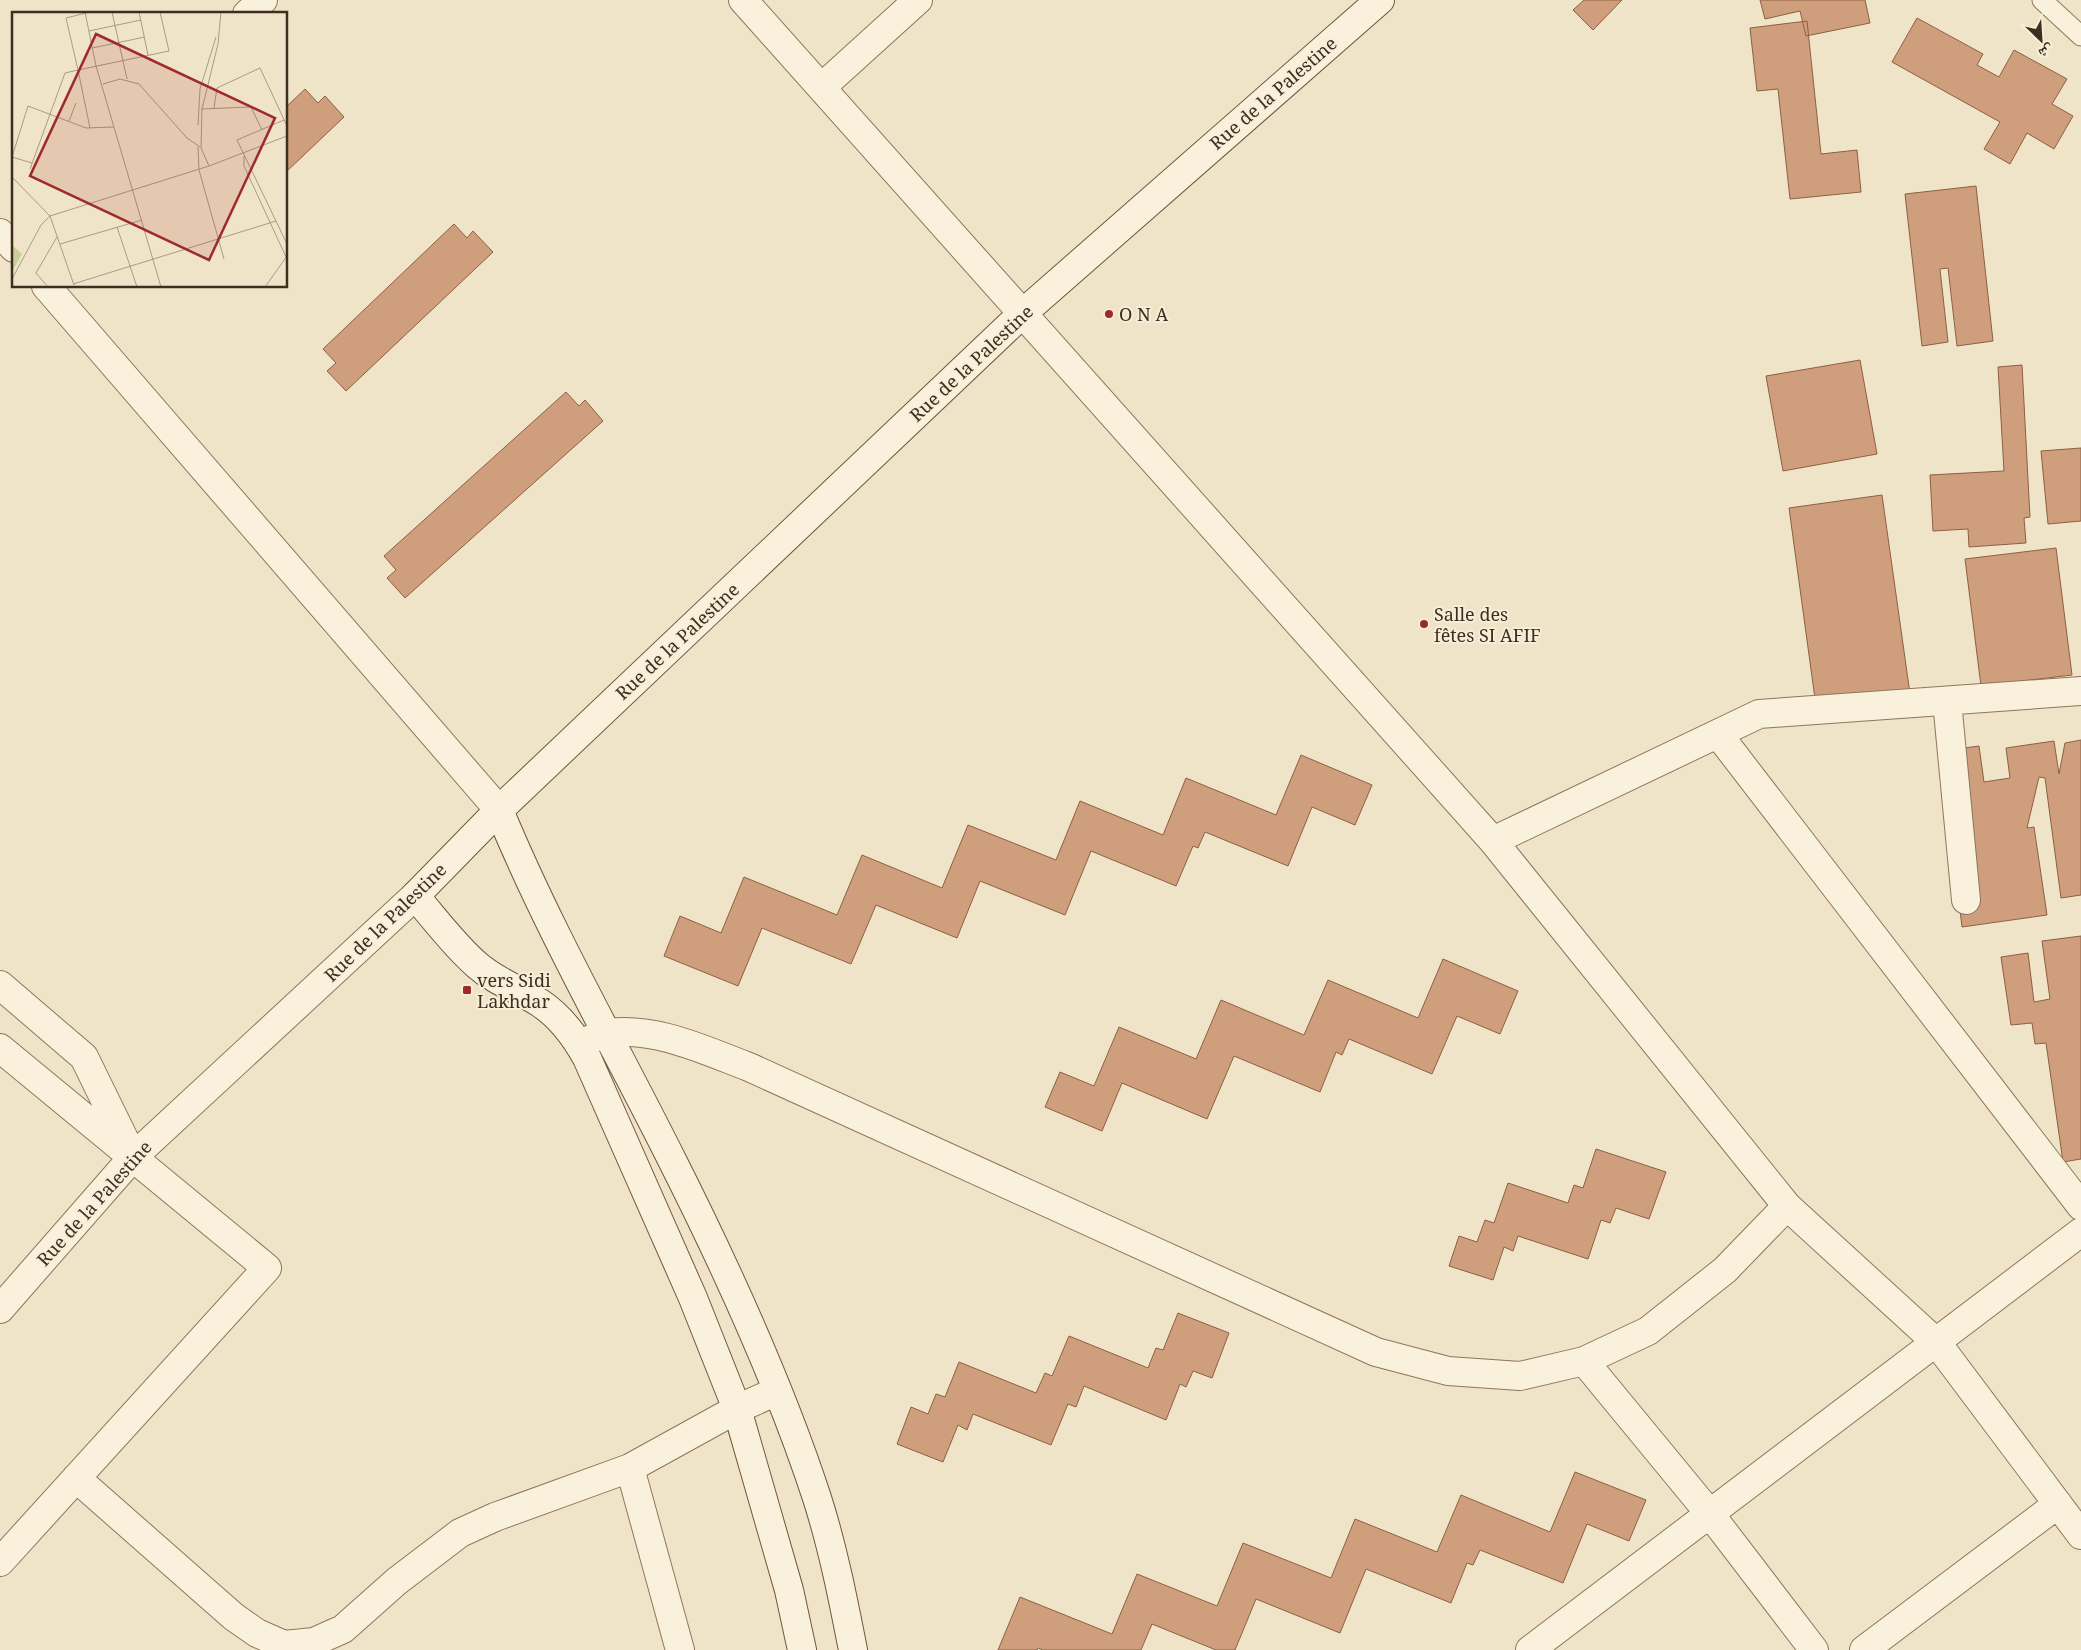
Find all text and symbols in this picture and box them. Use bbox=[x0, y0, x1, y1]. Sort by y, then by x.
inset map bbox=[12, 12, 288, 288]
north arrow bbox=[2016, 15, 2066, 65]
street label: Rue de la Palestine bbox=[1204, 31, 1342, 155]
text: ش bbox=[2036, 40, 2057, 64]
street label: Rue de la Palestine bbox=[904, 299, 1038, 427]
place label: O N A bbox=[1119, 302, 1168, 326]
marker: O N A bbox=[1103, 308, 1115, 320]
street label: Rue de la Palestine bbox=[610, 577, 744, 705]
place label: Salle des fêtes SI AFIF bbox=[1434, 602, 1541, 647]
marker: Salle des fêtes SI AFIF bbox=[1418, 618, 1430, 630]
street label: Rue de la Palestine bbox=[319, 857, 451, 987]
place label: vers Sidi Lakhdar bbox=[477, 968, 551, 1013]
marker: vers Sidi Lakhdar bbox=[461, 984, 473, 996]
street label: Rue de la Palestine bbox=[31, 1135, 157, 1271]

